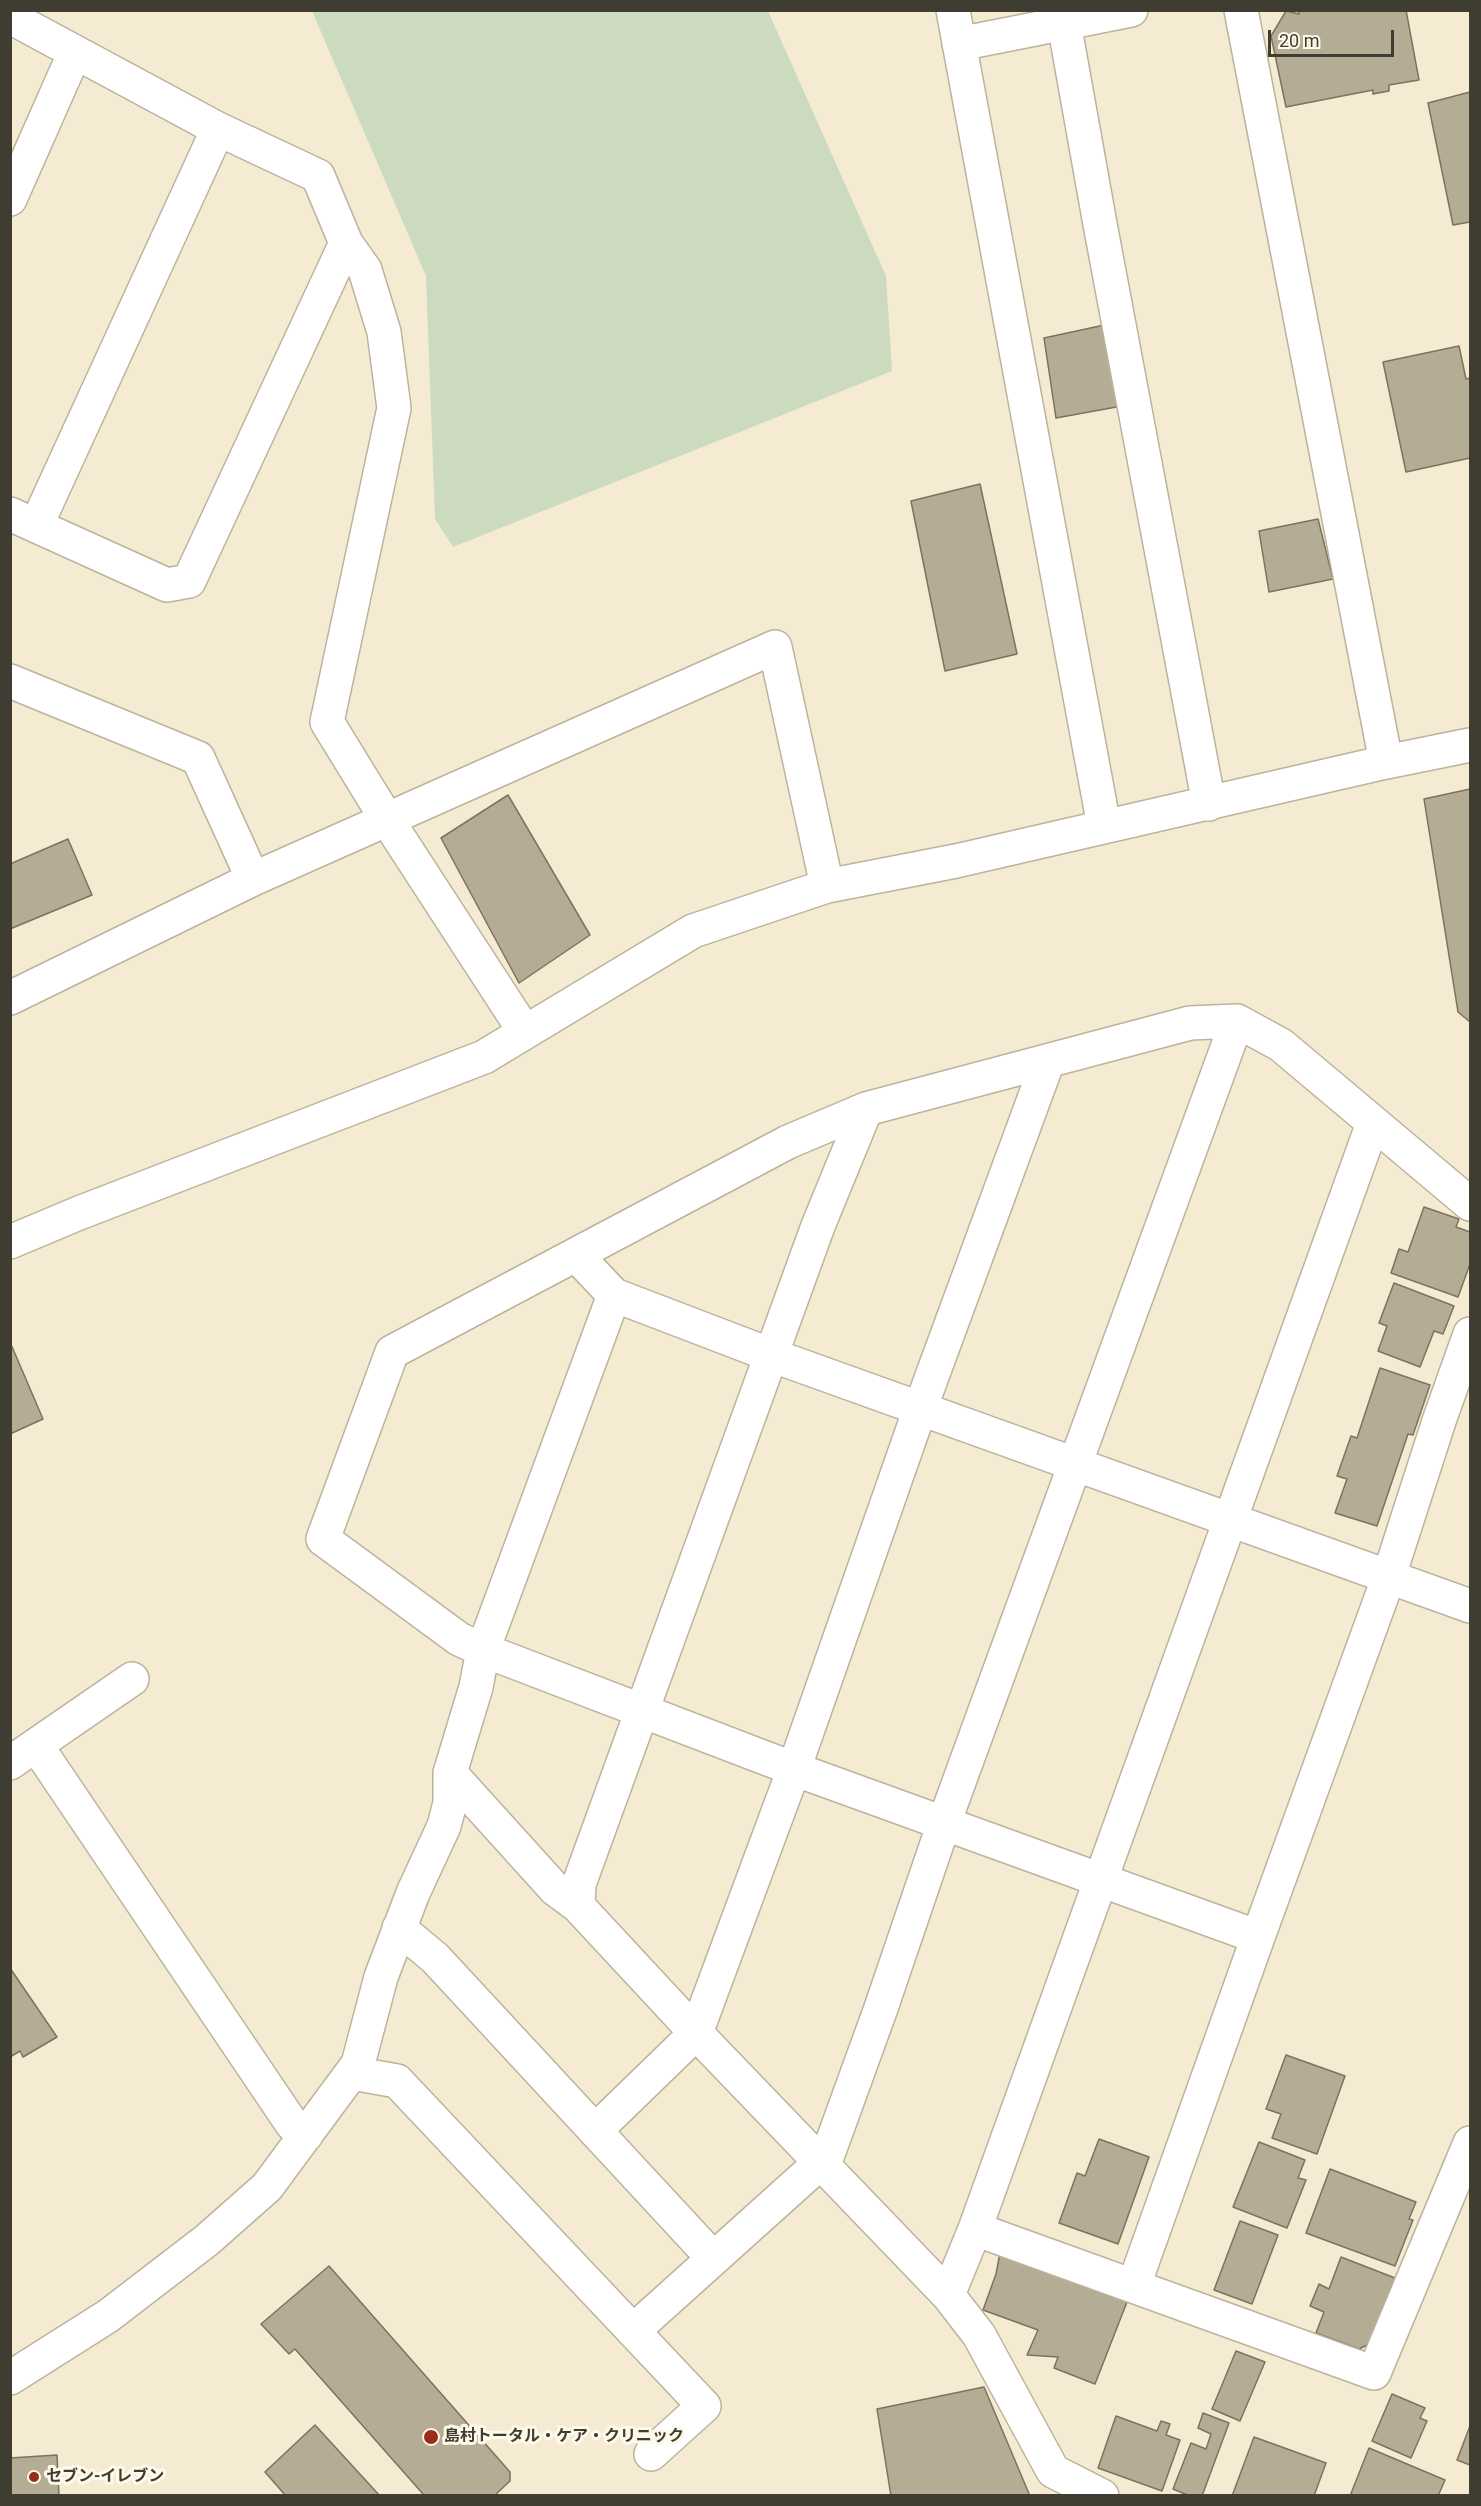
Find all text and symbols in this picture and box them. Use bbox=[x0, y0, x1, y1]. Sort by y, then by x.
scale bar bbox=[1271, 18, 1397, 56]
text: 20 m bbox=[1279, 30, 1319, 51]
place label: 島村トータル・ケア・クリニック bbox=[444, 2427, 684, 2447]
marker: 島村トータル・ケア・クリニック bbox=[422, 2428, 440, 2446]
place label: セブン-イレブン bbox=[46, 2467, 164, 2487]
marker: セブン-イレブン bbox=[27, 2470, 41, 2484]

